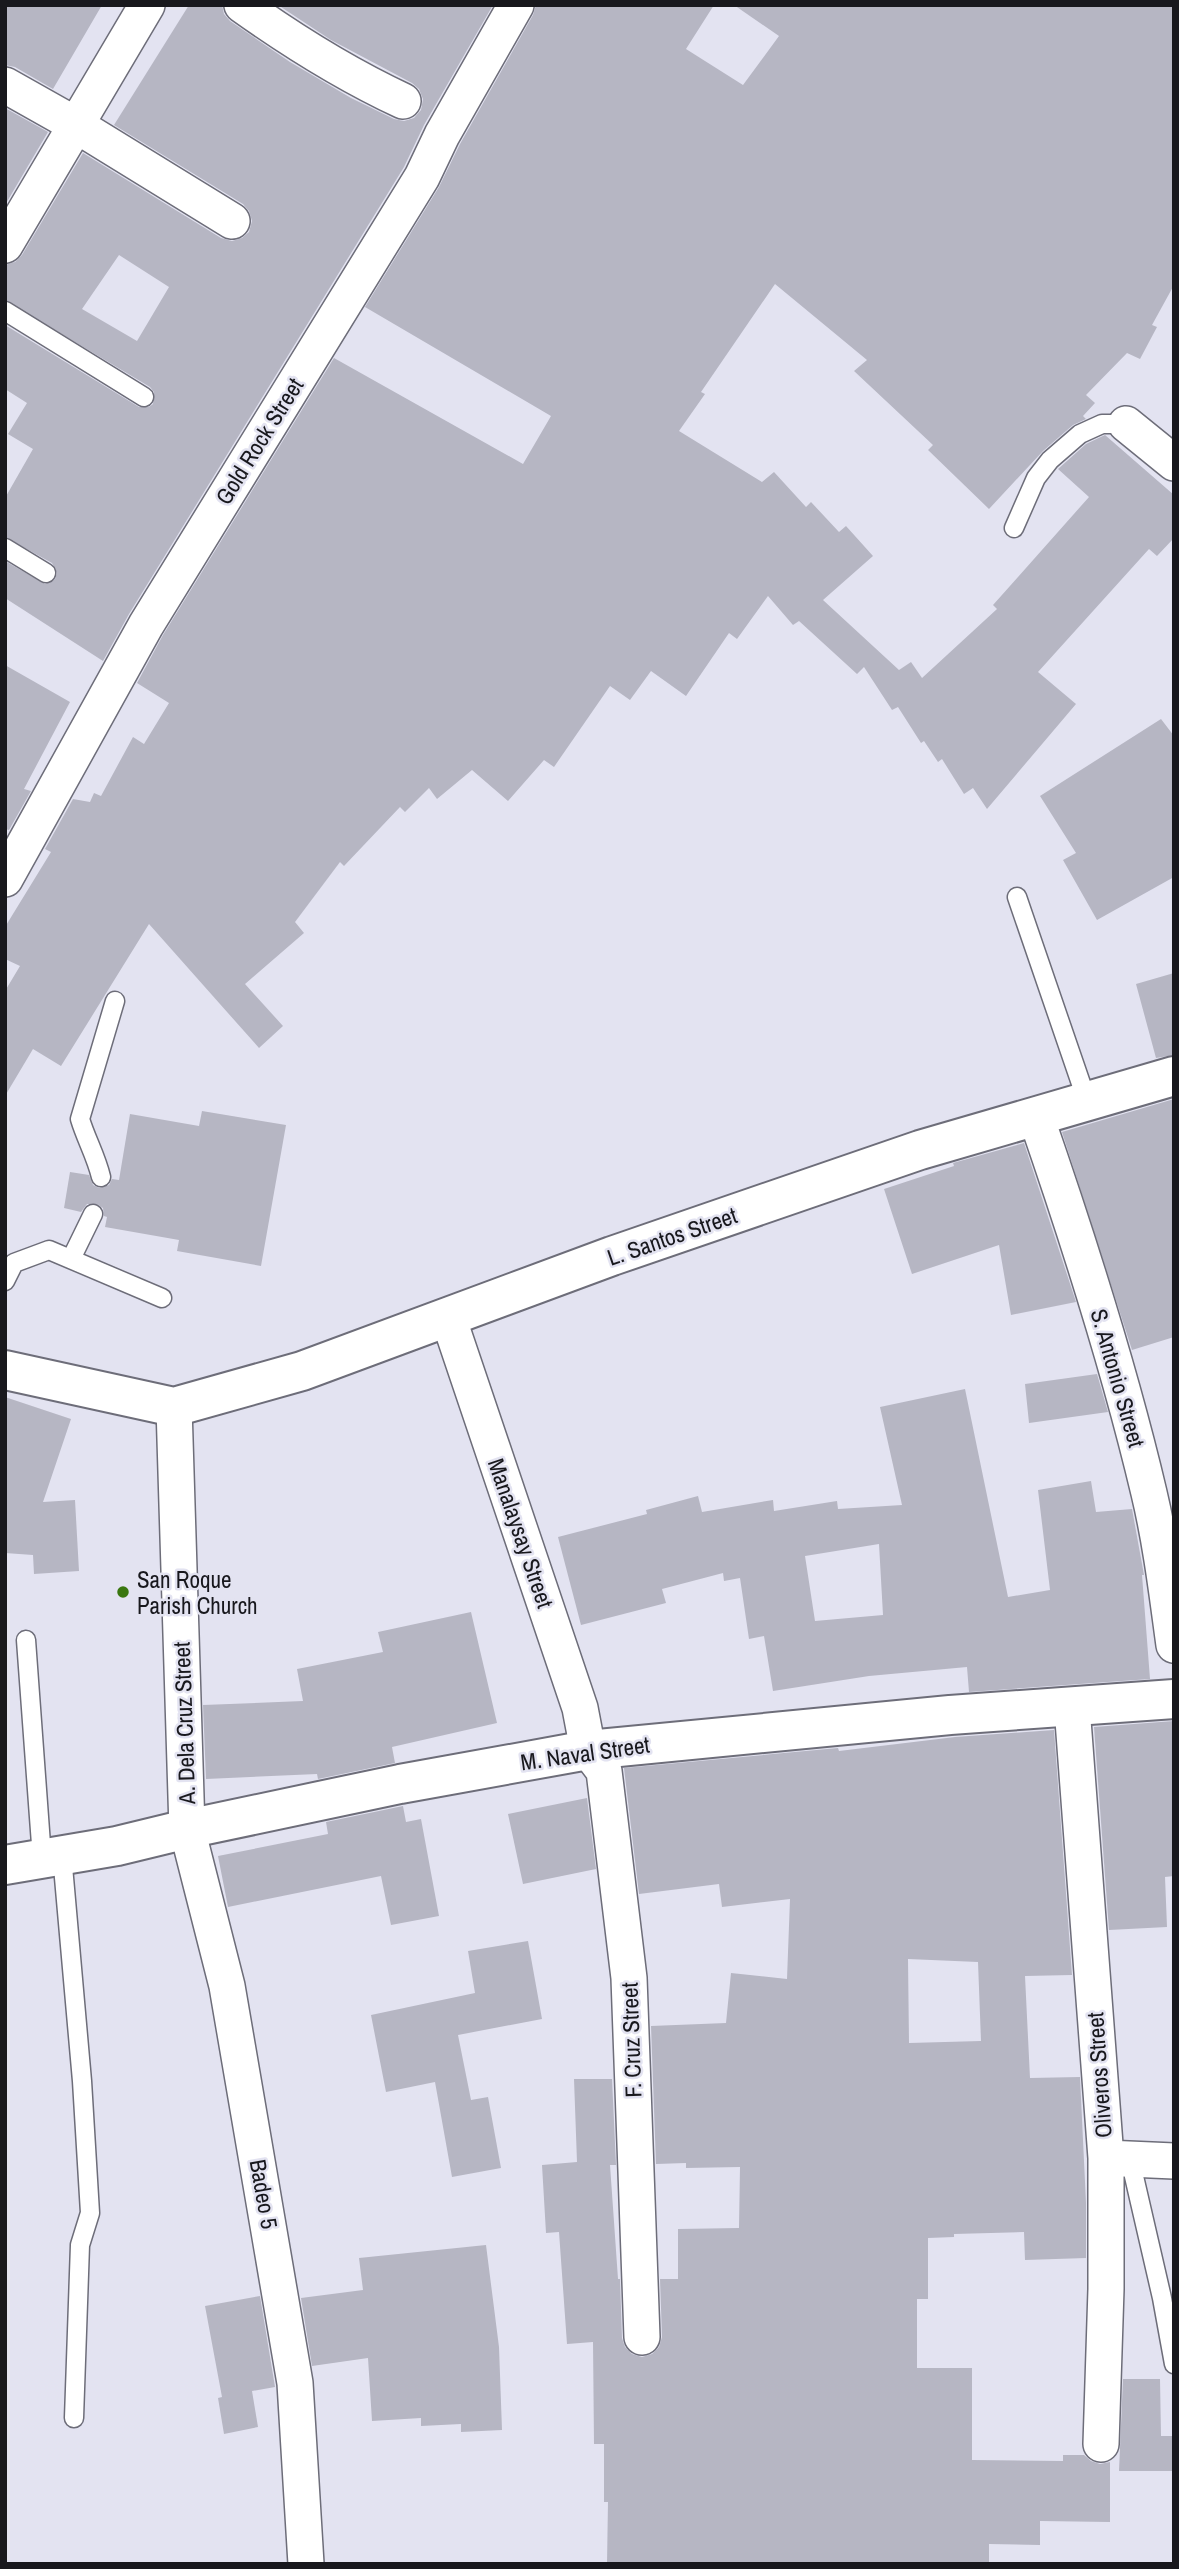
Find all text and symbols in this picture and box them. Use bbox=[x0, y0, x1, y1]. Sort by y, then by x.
street label: Gold Rock Street bbox=[208, 372, 310, 510]
street label: L. Santos Street bbox=[603, 1199, 741, 1273]
street label: S. Antonio Street bbox=[1083, 1305, 1153, 1451]
street label: Manalaysay Street bbox=[481, 1454, 561, 1612]
place label: San Roque Parish Church bbox=[137, 1564, 258, 1621]
marker: San Roque Parish Church bbox=[115, 1584, 131, 1600]
street label: A. Dela Cruz Street bbox=[166, 1641, 202, 1806]
street label: M. Naval Street bbox=[518, 1729, 652, 1777]
street label: F. Cruz Street bbox=[613, 1982, 649, 2098]
street label: Oliveros Street bbox=[1079, 2011, 1119, 2139]
street label: Badeo 5 bbox=[243, 2157, 285, 2231]

